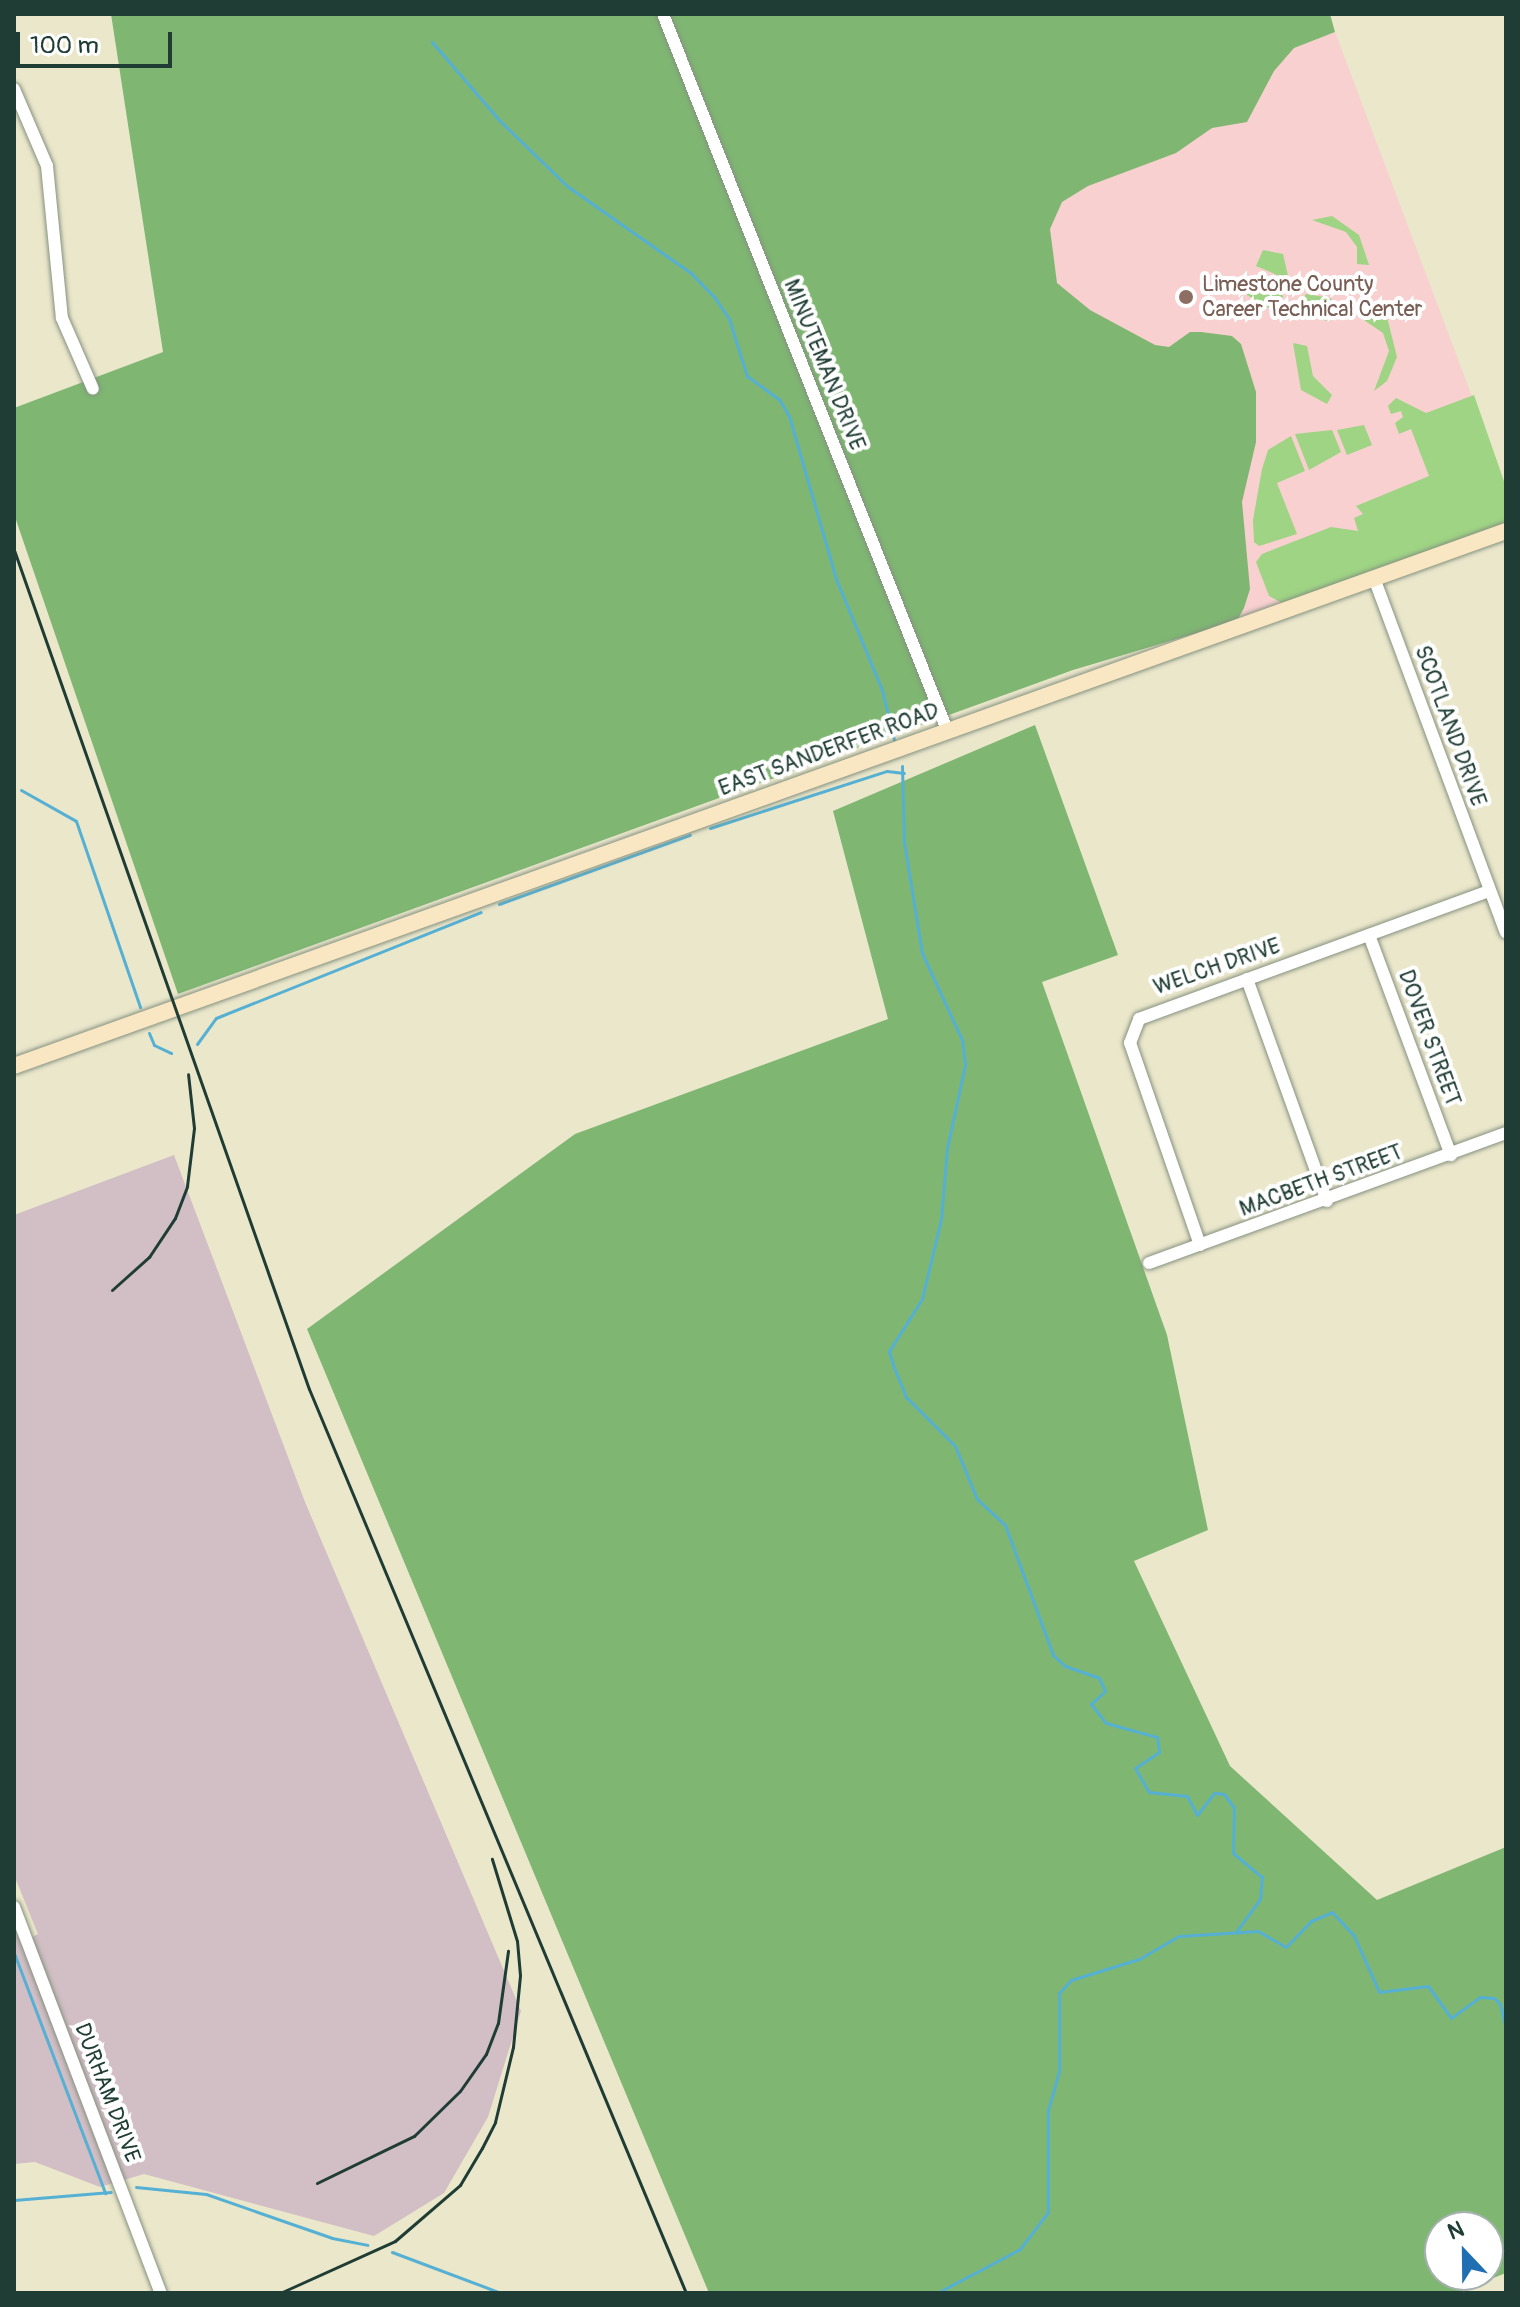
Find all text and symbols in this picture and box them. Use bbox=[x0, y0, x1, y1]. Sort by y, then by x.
scale bar bbox=[20, 16, 176, 66]
text: 100 m bbox=[30, 31, 99, 60]
place label: Limestone County Career Technical Center bbox=[1202, 271, 1422, 322]
street label: MINUTEMAN DRIVE bbox=[778, 276, 870, 454]
marker: Limestone County Career Technical Center bbox=[1177, 288, 1195, 306]
street label: SCOTLAND DRIVE bbox=[1409, 642, 1491, 810]
street label: EAST SANDERFER ROAD bbox=[715, 698, 943, 802]
street label: WELCH DRIVE bbox=[1150, 933, 1284, 1001]
street label: DOVER STREET bbox=[1392, 966, 1466, 1110]
street label: MACBETH STREET bbox=[1236, 1139, 1406, 1223]
street label: DURHAM DRIVE bbox=[68, 2020, 146, 2166]
north arrow bbox=[1424, 2211, 1504, 2291]
text: N bbox=[1444, 2215, 1468, 2246]

